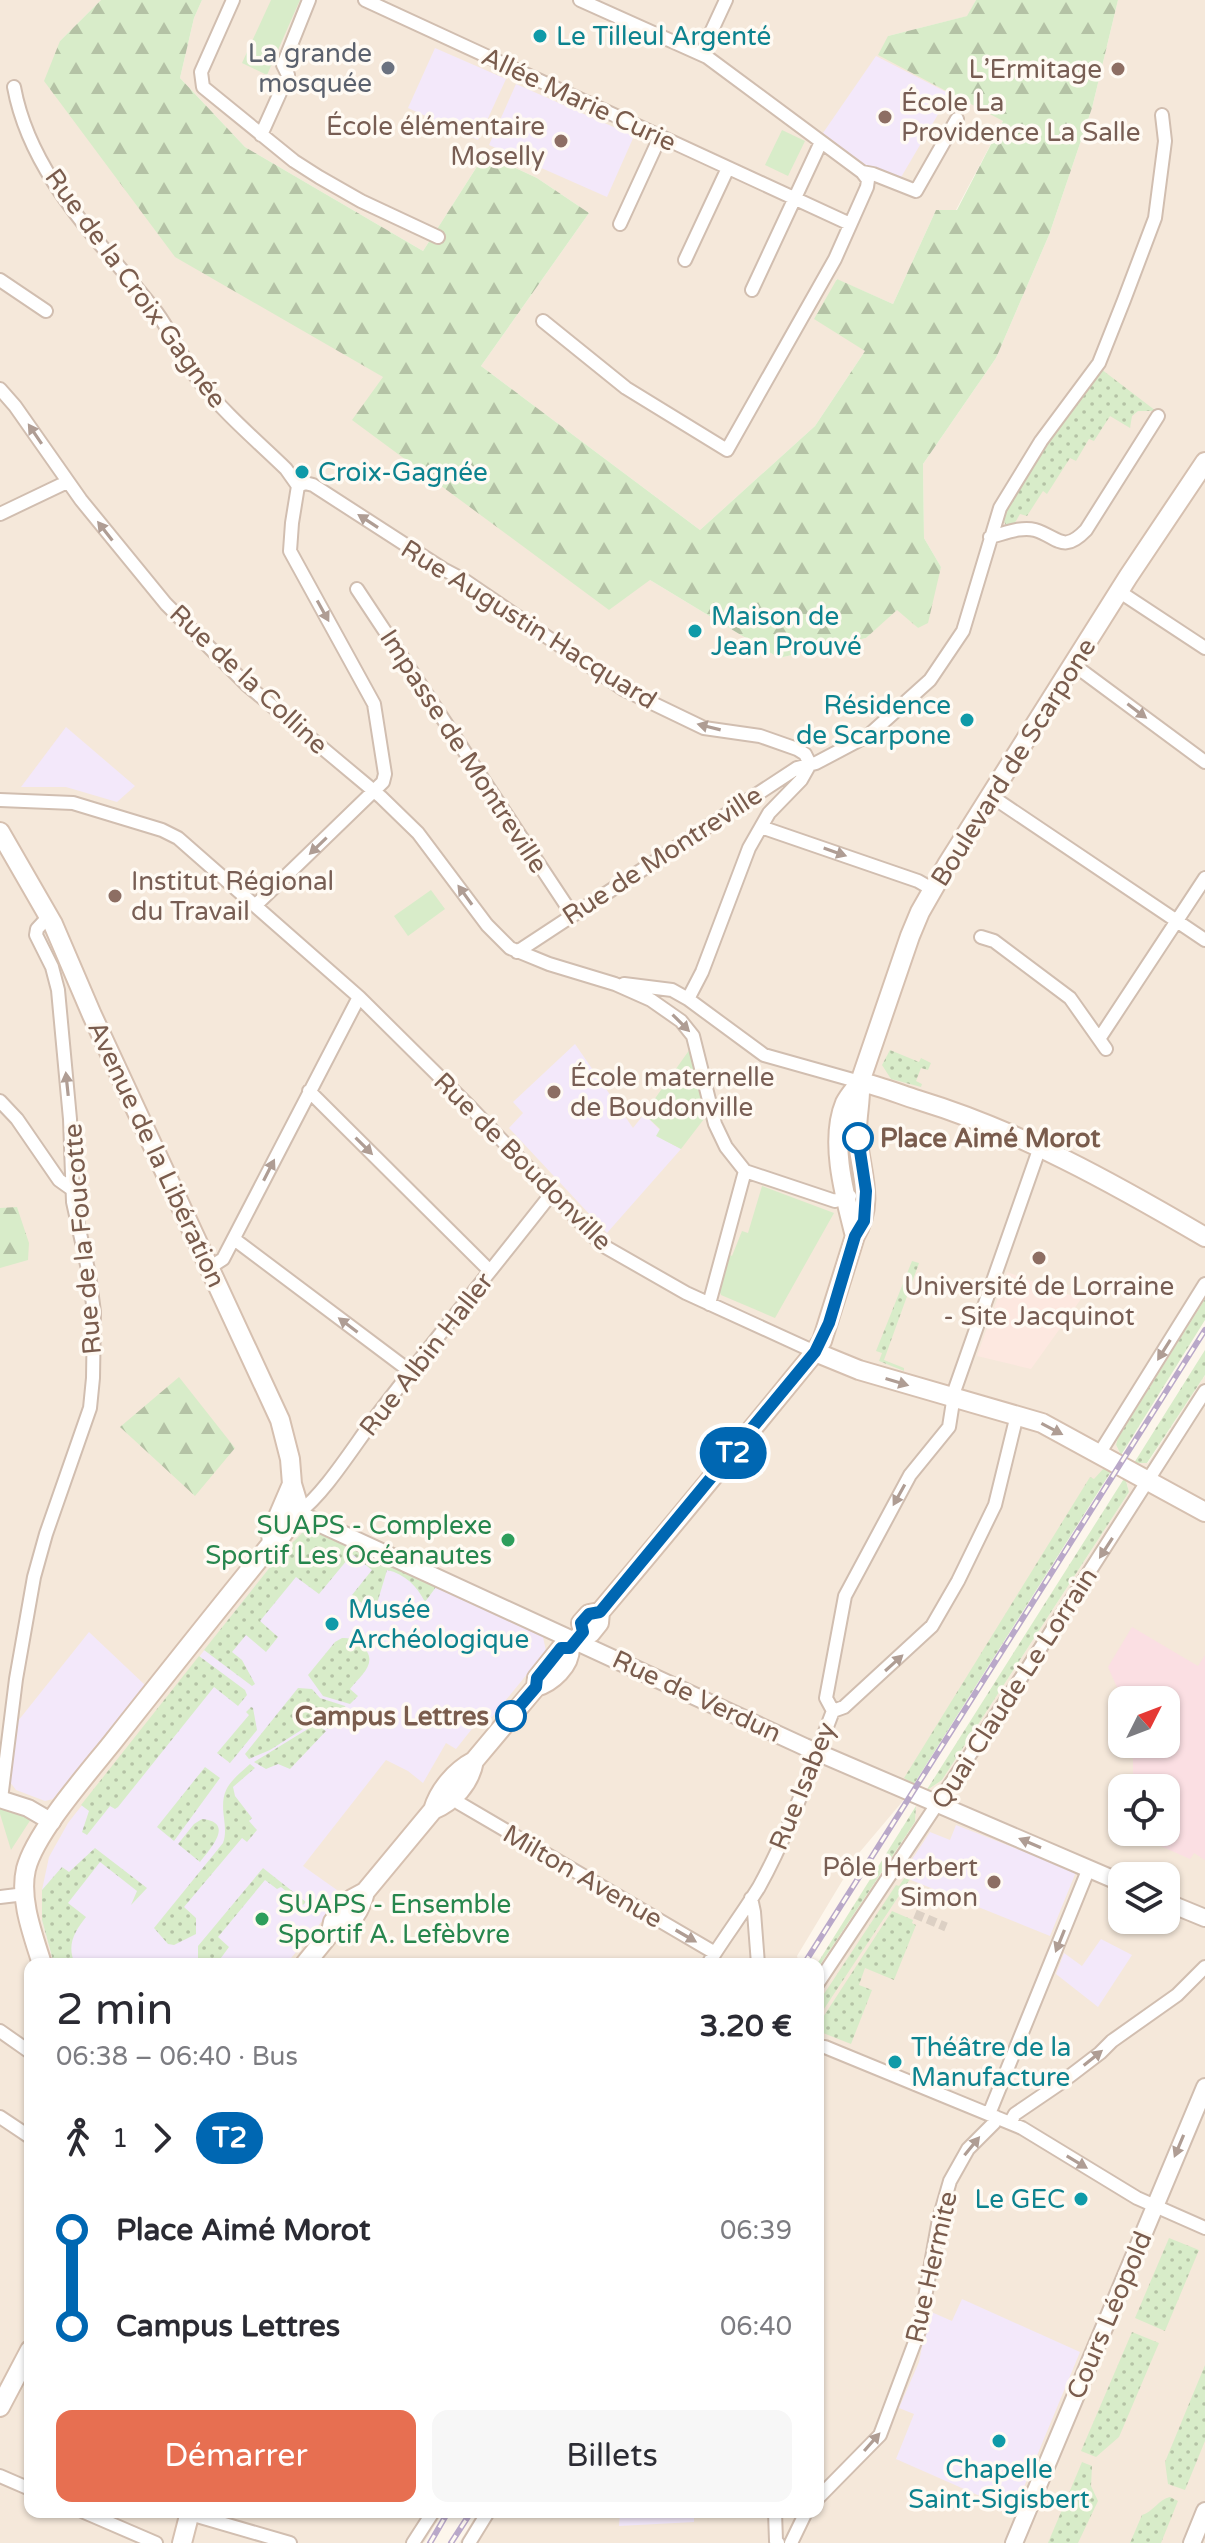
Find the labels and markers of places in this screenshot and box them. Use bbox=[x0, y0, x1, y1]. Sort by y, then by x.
place label: Le Tilleul Argenté bbox=[556, 21, 771, 52]
marker: Le Tilleul Argenté bbox=[531, 27, 549, 45]
place label: La grande mosquée bbox=[248, 38, 372, 99]
place label: L’Ermitage bbox=[968, 54, 1102, 85]
marker: La grande mosquée bbox=[379, 59, 397, 77]
marker: L’Ermitage bbox=[1109, 60, 1127, 78]
place label: École La Providence La Salle bbox=[901, 87, 1141, 148]
marker: École La Providence La Salle bbox=[876, 108, 894, 126]
place label: École élémentaire Moselly bbox=[326, 111, 545, 172]
marker: École élémentaire Moselly bbox=[552, 132, 570, 150]
place label: Croix-Gagnée bbox=[318, 457, 488, 488]
marker: Croix-Gagnée bbox=[293, 463, 311, 481]
place label: Maison de Jean Prouvé bbox=[711, 601, 862, 662]
marker: Maison de Jean Prouvé bbox=[686, 622, 704, 640]
place label: Résidence de Scarpone bbox=[796, 690, 951, 751]
marker: Résidence de Scarpone bbox=[958, 711, 976, 729]
place label: Institut Régional du Travail bbox=[131, 866, 334, 927]
marker: Institut Régional du Travail bbox=[106, 887, 124, 905]
place label: École maternelle de Boudonville bbox=[570, 1062, 775, 1123]
marker: École maternelle de Boudonville bbox=[545, 1083, 563, 1101]
marker: Place Aimé Morot bbox=[843, 1123, 873, 1153]
place label: Place Aimé Morot bbox=[880, 1123, 1100, 1154]
marker: Université de Lorraine - Site Jacquinot bbox=[1030, 1249, 1048, 1267]
place label: Université de Lorraine - Site Jacquinot bbox=[904, 1271, 1174, 1332]
place label: SUAPS - Complexe Sportif Les Océanautes bbox=[205, 1510, 492, 1571]
marker: SUAPS - Complexe Sportif Les Océanautes bbox=[499, 1531, 517, 1549]
place label: Musée Archéologique bbox=[348, 1594, 529, 1655]
marker: Musée Archéologique bbox=[323, 1615, 341, 1633]
place label: Campus Lettres bbox=[295, 1701, 489, 1732]
marker: Campus Lettres bbox=[496, 1701, 526, 1731]
place label: Pôle Herbert Simon bbox=[822, 1852, 978, 1913]
marker: Pôle Herbert Simon bbox=[985, 1873, 1003, 1891]
place label: SUAPS - Ensemble Sportif A. Lefèbvre bbox=[278, 1889, 511, 1950]
marker: SUAPS - Ensemble Sportif A. Lefèbvre bbox=[253, 1910, 271, 1928]
place label: Théâtre de la Manufacture bbox=[911, 2032, 1071, 2093]
marker: Théâtre de la Manufacture bbox=[886, 2053, 904, 2071]
place label: Le GEC bbox=[974, 2184, 1065, 2215]
marker: Le GEC bbox=[1072, 2190, 1090, 2208]
marker: Chapelle Saint-Sigisbert bbox=[990, 2432, 1008, 2450]
place label: Chapelle Saint-Sigisbert bbox=[908, 2454, 1090, 2515]

